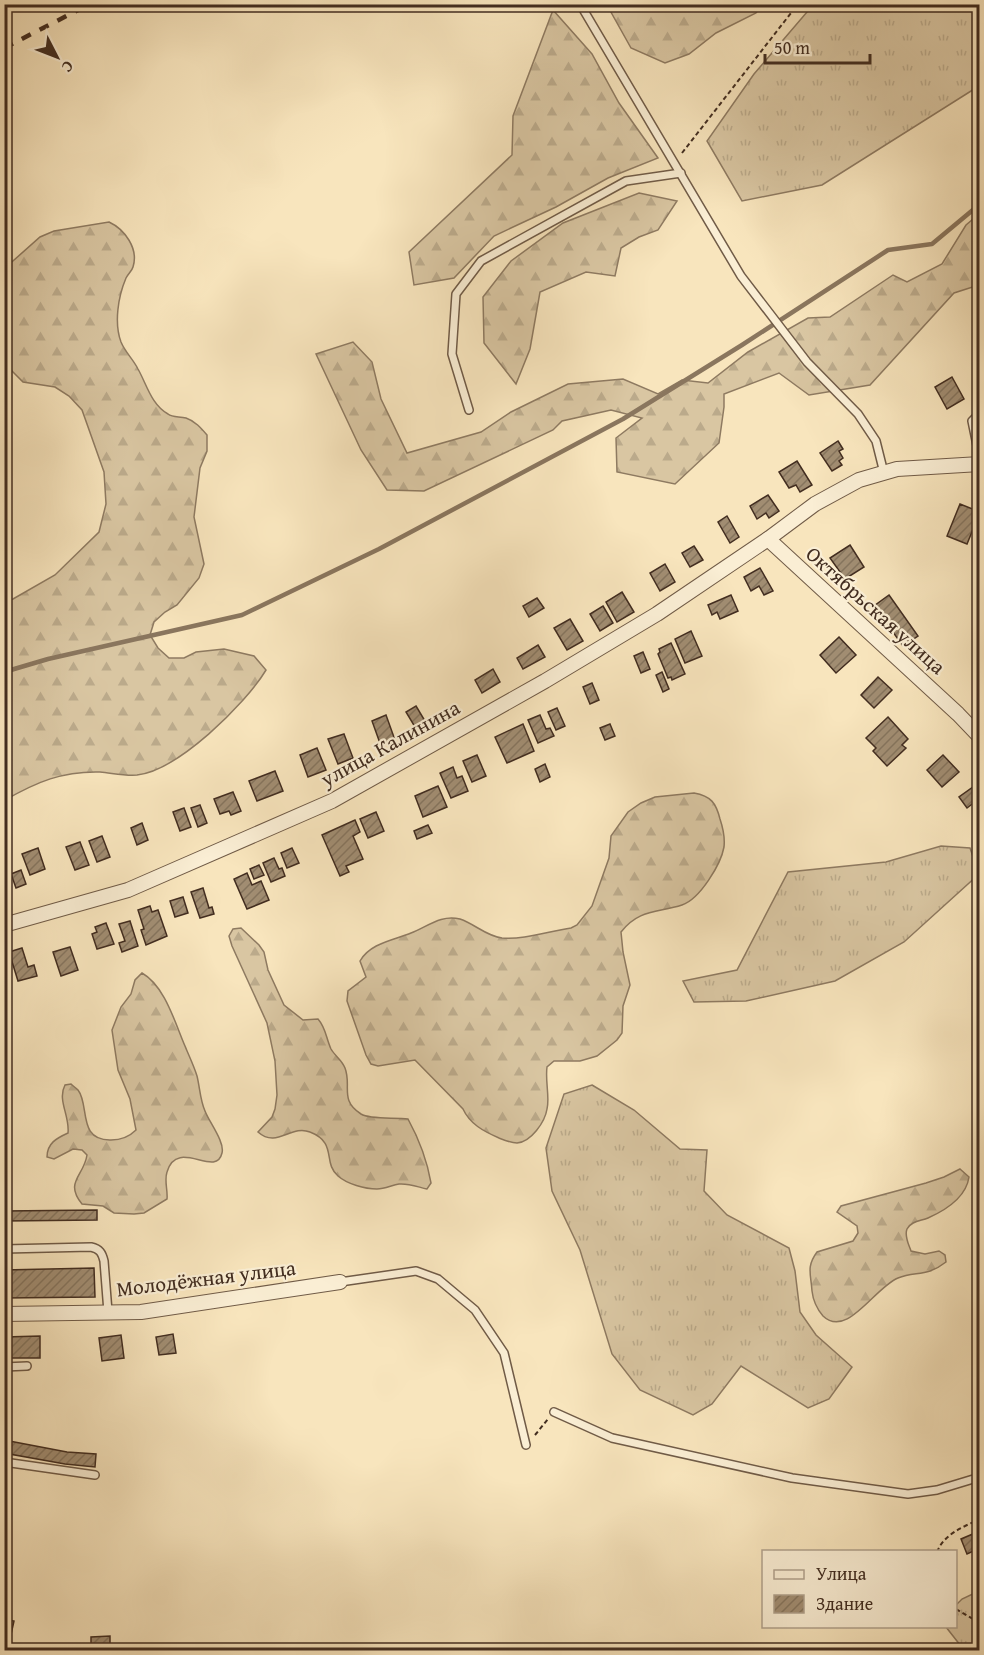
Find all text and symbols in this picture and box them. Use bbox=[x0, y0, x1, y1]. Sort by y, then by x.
north arrow bbox=[27, 27, 87, 87]
scale bar bbox=[765, 27, 870, 65]
text: 50 m bbox=[774, 34, 810, 61]
text: С bbox=[56, 56, 80, 78]
street label: Октябрьская улица bbox=[799, 539, 953, 681]
street label: улица Калинина bbox=[314, 692, 465, 795]
street label: Молодёжная улица bbox=[115, 1252, 297, 1304]
legend bbox=[762, 1550, 957, 1628]
text: Улица bbox=[816, 1560, 867, 1587]
text: Здание bbox=[816, 1590, 873, 1617]

